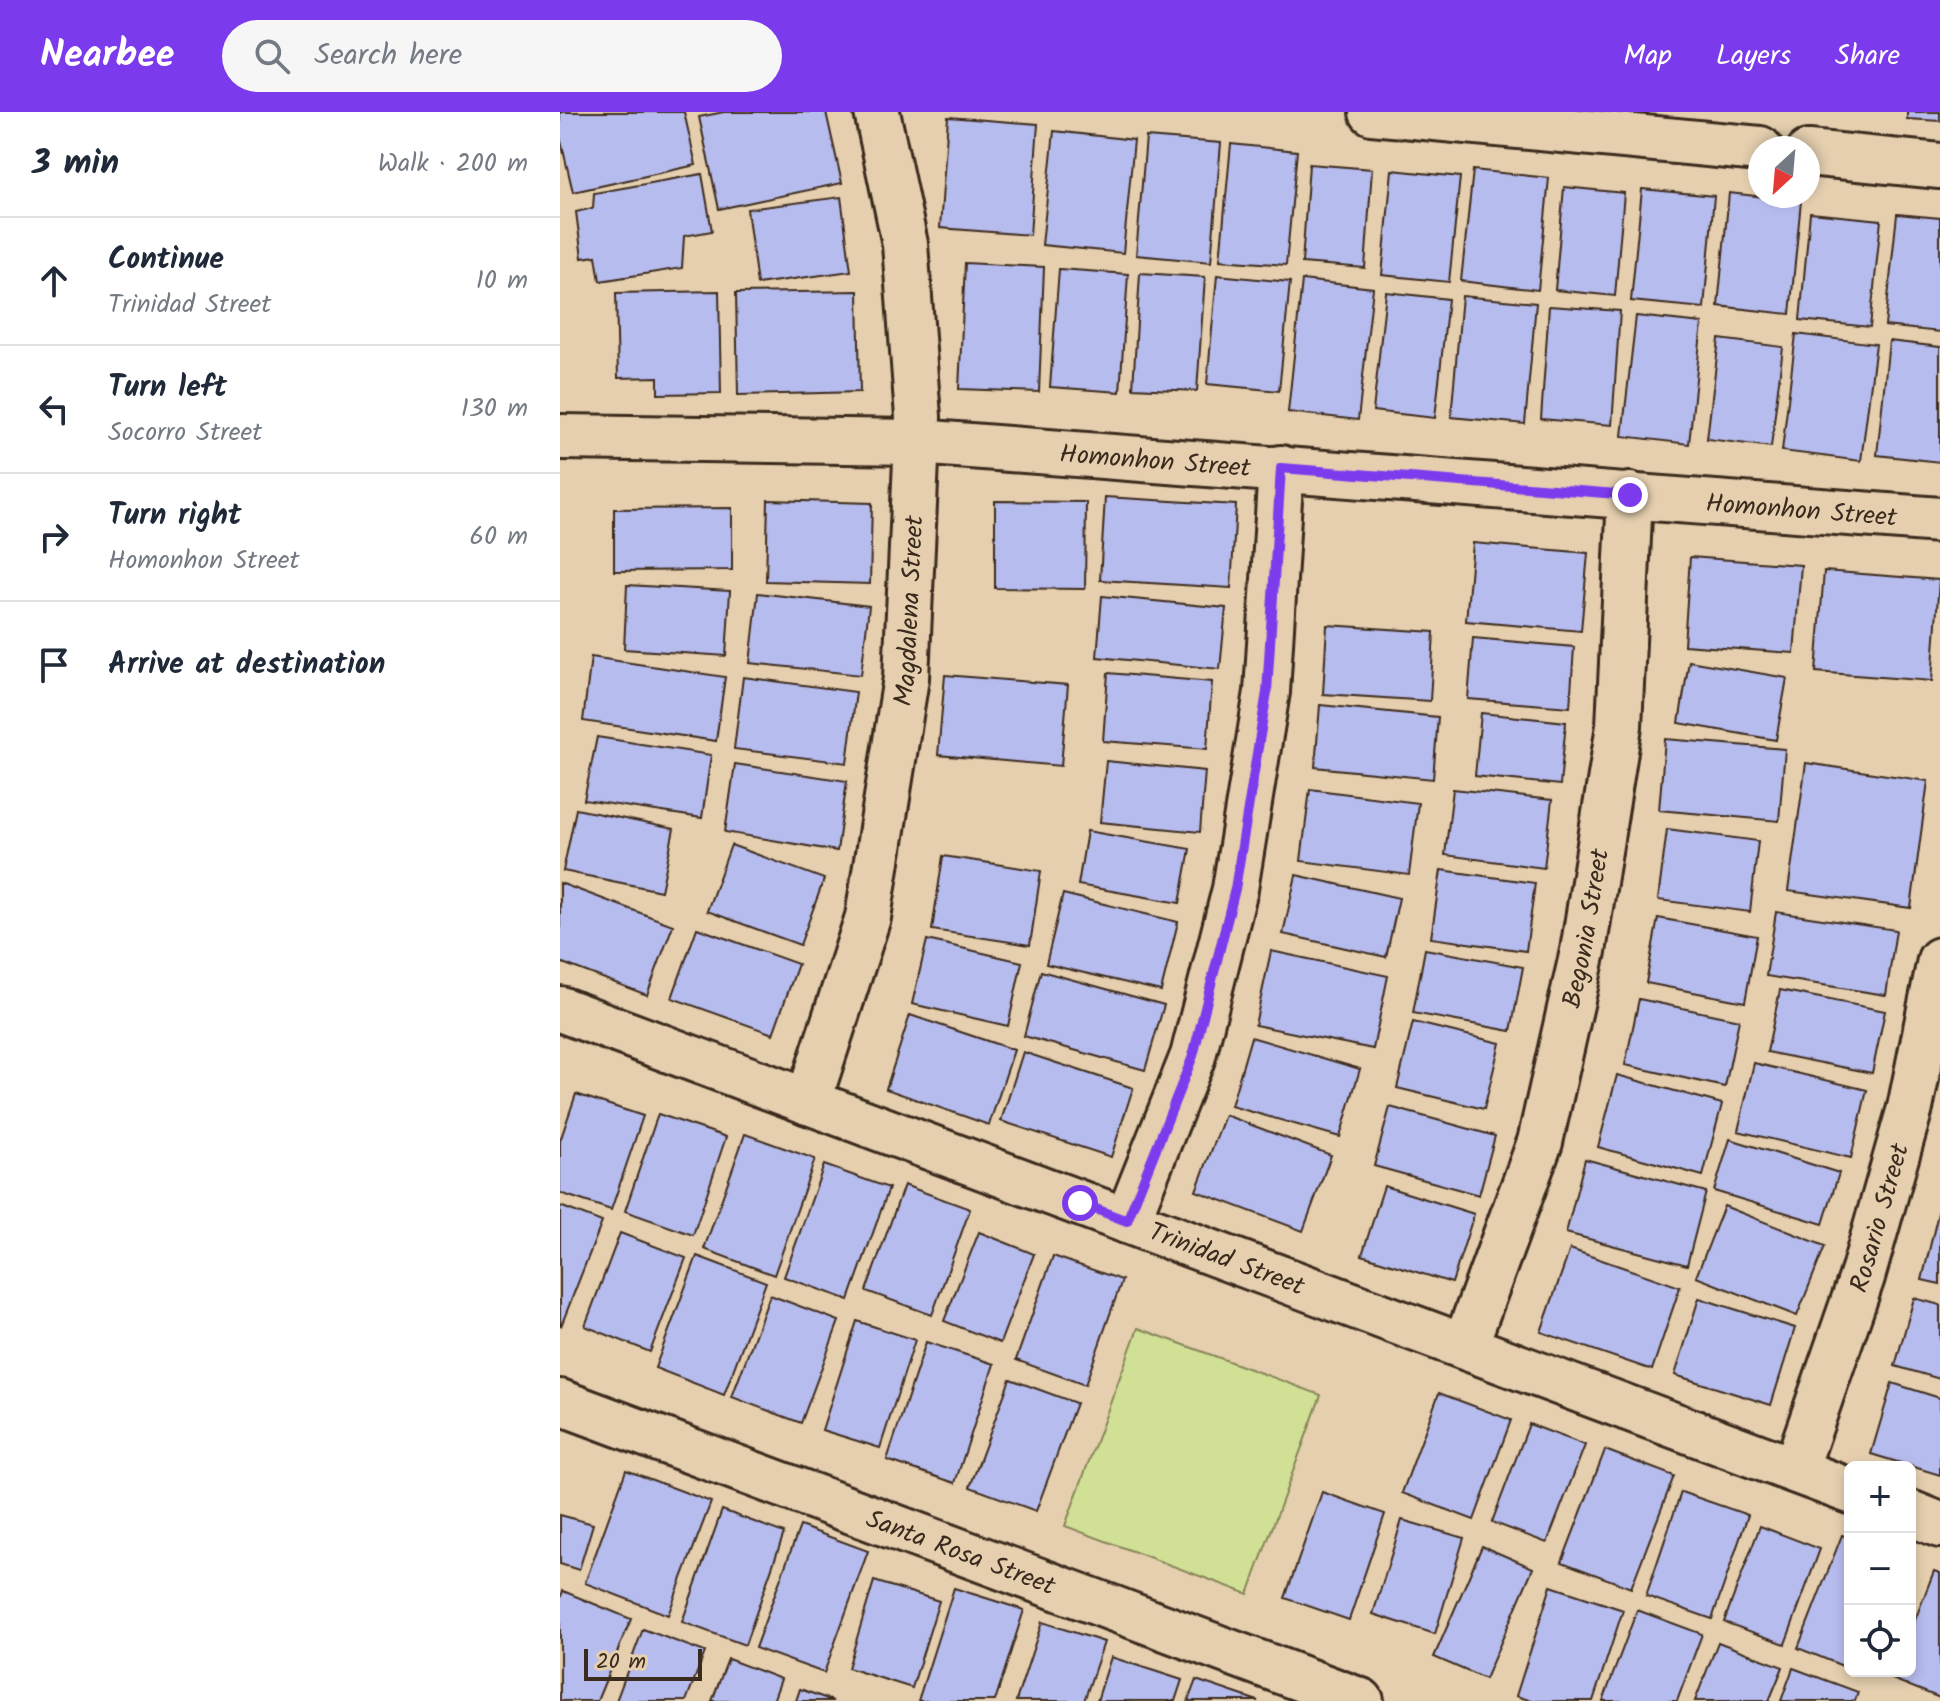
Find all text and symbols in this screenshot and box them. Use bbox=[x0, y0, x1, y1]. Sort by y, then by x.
search box bbox=[222, 20, 782, 92]
text: Nearbee bbox=[40, 26, 174, 86]
text: Search here bbox=[314, 32, 462, 80]
icon: search bbox=[250, 34, 294, 78]
text: Map bbox=[1623, 34, 1672, 79]
text: Layers bbox=[1716, 34, 1791, 79]
text: Share bbox=[1835, 34, 1900, 79]
north arrow bbox=[1748, 136, 1820, 208]
text: 3 min bbox=[32, 137, 119, 191]
text: Walk · 200 m bbox=[378, 143, 528, 185]
text: Continue bbox=[108, 236, 224, 284]
icon: ahead bbox=[32, 259, 76, 303]
text: 10 m bbox=[476, 260, 528, 302]
text: Trinidad Street bbox=[108, 284, 271, 326]
text: Turn left bbox=[108, 364, 227, 412]
icon: left bbox=[32, 387, 76, 431]
text: 130 m bbox=[461, 388, 528, 430]
text: Socorro Street bbox=[108, 412, 262, 454]
street label: Homonhon Street bbox=[1058, 434, 1253, 490]
route end bbox=[1612, 477, 1648, 513]
street label: Homonhon Street bbox=[1704, 483, 1899, 540]
text: Turn right bbox=[108, 492, 241, 540]
street label: Magdalena Street bbox=[883, 513, 937, 709]
icon: right bbox=[32, 515, 76, 559]
text: 60 m bbox=[469, 516, 528, 558]
text: Homonhon Street bbox=[108, 540, 299, 582]
text: Arrive at destination bbox=[108, 641, 385, 689]
icon: arrive bbox=[32, 643, 76, 687]
street label: Begonia Street bbox=[1552, 845, 1622, 1012]
street label: Rosario Street bbox=[1839, 1138, 1922, 1299]
route start bbox=[1062, 1185, 1098, 1221]
street label: Trinidad Street bbox=[1142, 1212, 1311, 1309]
map controls bbox=[1844, 1461, 1916, 1677]
button: + bbox=[1844, 1461, 1916, 1533]
street label: Santa Rosa Street bbox=[860, 1499, 1062, 1608]
button: − bbox=[1844, 1533, 1916, 1605]
button: locate bbox=[1844, 1605, 1916, 1677]
scale bar bbox=[584, 1645, 702, 1681]
text: 20 m bbox=[596, 1645, 646, 1680]

